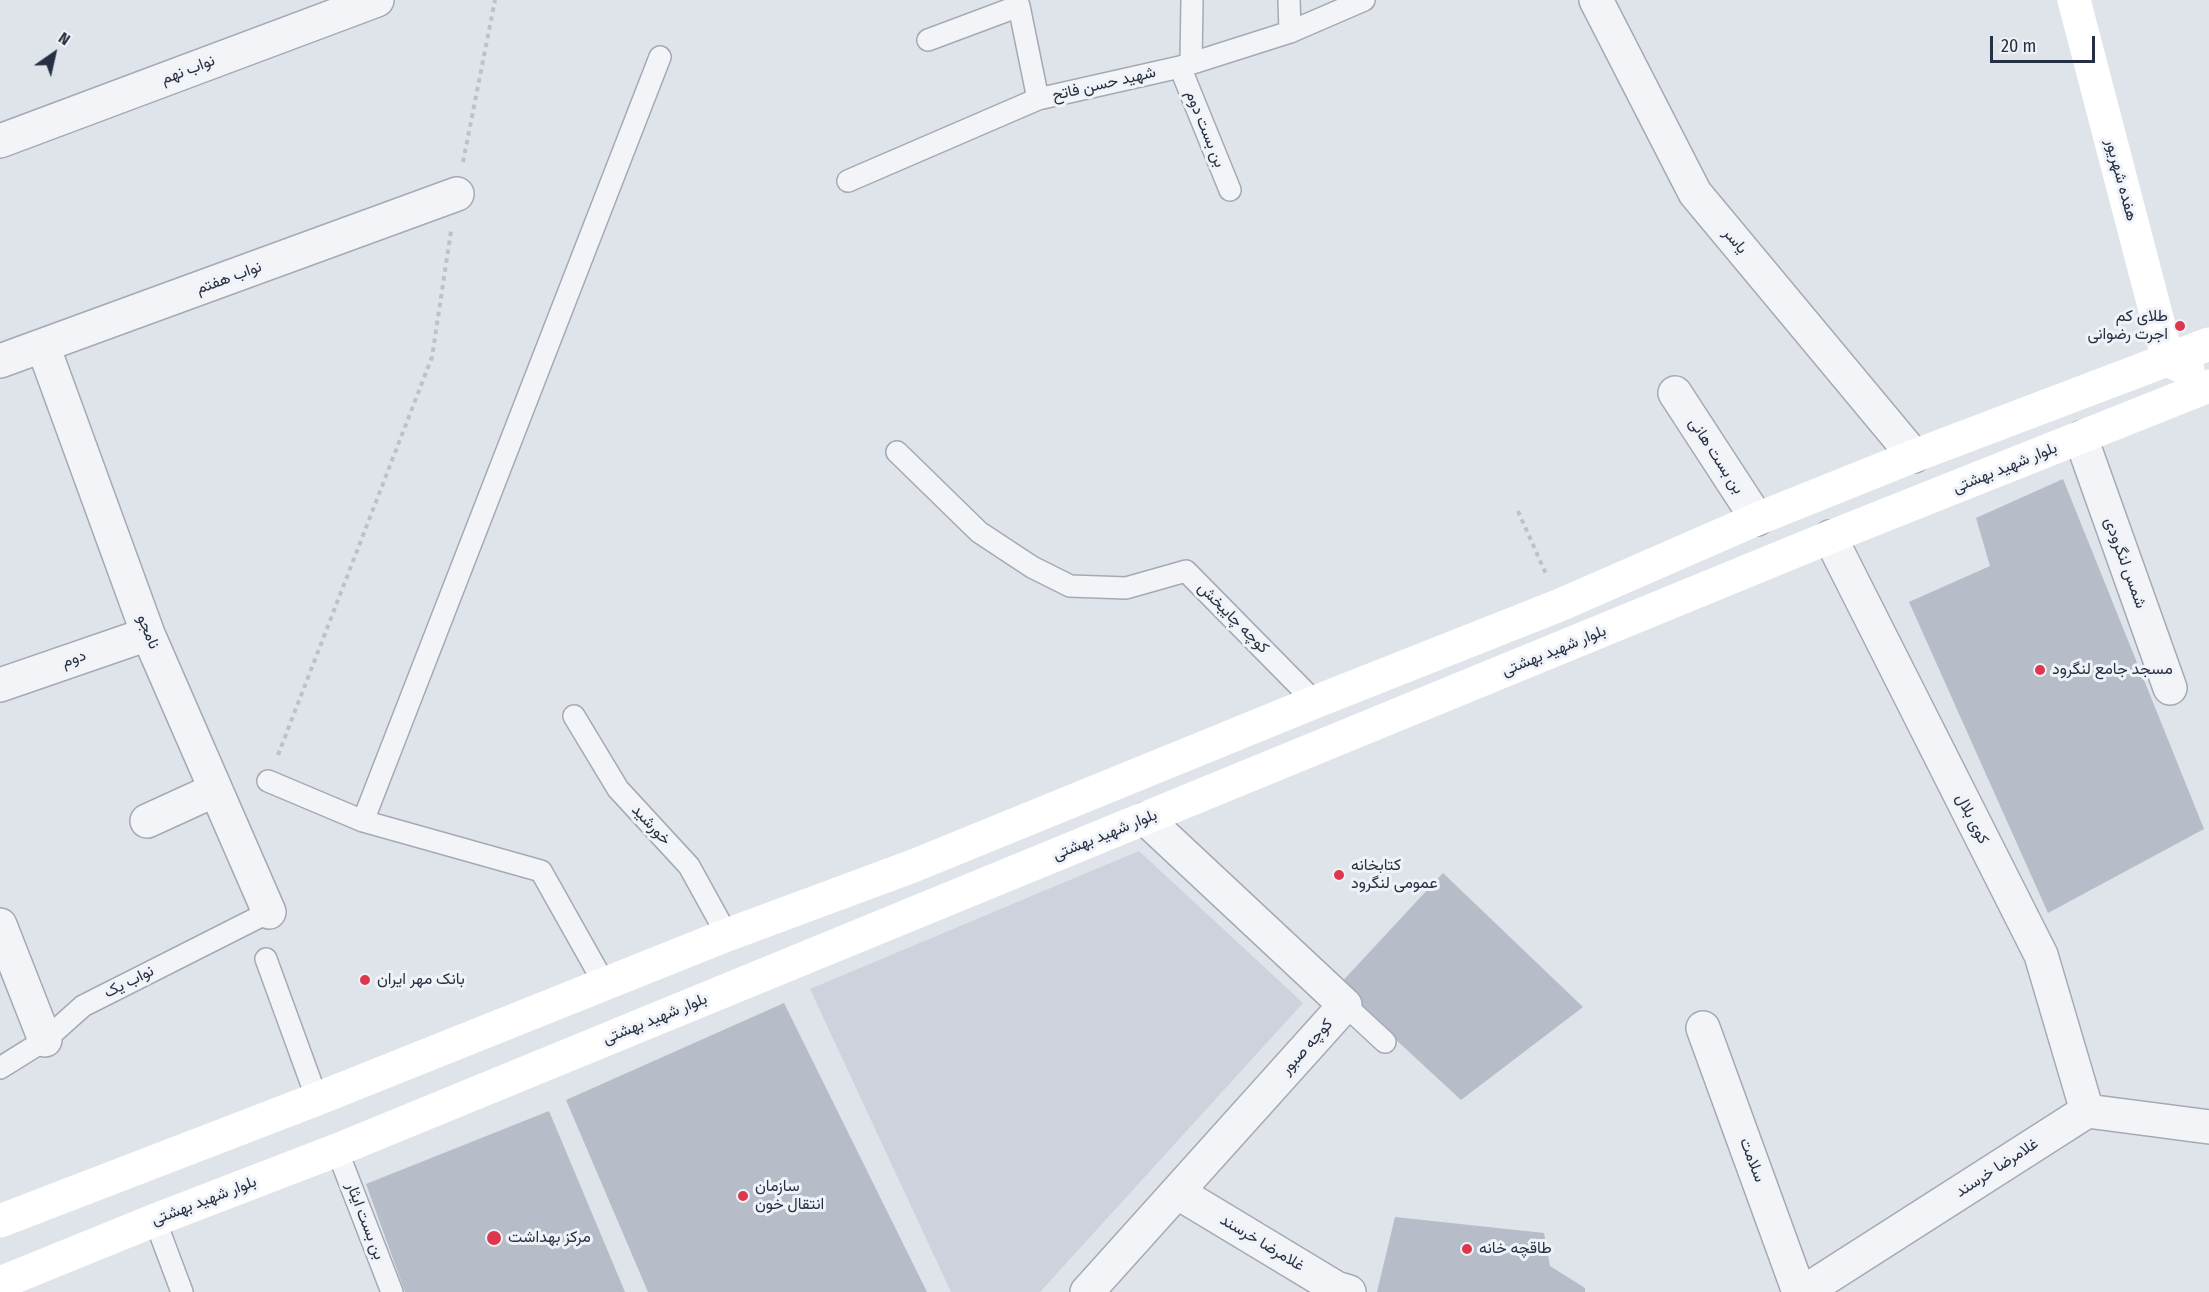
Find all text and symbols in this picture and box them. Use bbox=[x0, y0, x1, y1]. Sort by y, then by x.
north arrow bbox=[24, 24, 84, 84]
scale bar bbox=[1993, 24, 2098, 62]
text: N bbox=[55, 28, 74, 49]
text: 20 m bbox=[2001, 35, 2036, 57]
street label: نواب نهم bbox=[159, 51, 217, 89]
street label: شهید حسن فاتح bbox=[1050, 63, 1158, 105]
street label: بن بست دوم bbox=[1181, 88, 1229, 170]
street label: هفده شهریور bbox=[2101, 137, 2141, 223]
street label: یاسر bbox=[1719, 224, 1751, 258]
street label: نواب هفتم bbox=[194, 257, 264, 299]
place label: طلای کم اجرت رضوانی bbox=[2088, 307, 2168, 345]
marker: طلای کم اجرت رضوانی bbox=[2173, 319, 2187, 333]
street label: بن بست هانی bbox=[1684, 414, 1748, 498]
street label: بلوار شهید بهشتی bbox=[1950, 438, 2060, 498]
street label: شمس لنگرودی bbox=[2100, 515, 2150, 611]
street label: کوچه چایبخش bbox=[1193, 578, 1273, 658]
street label: نامجو bbox=[132, 612, 164, 652]
street label: بلوار شهید بهشتی bbox=[1499, 621, 1609, 681]
street label: دوم bbox=[59, 646, 89, 672]
place label: مسجد جامع لنگرود bbox=[2052, 660, 2173, 680]
marker: مسجد جامع لنگرود bbox=[2033, 663, 2047, 677]
street label: کوی بلال bbox=[1951, 791, 1993, 847]
street label: خورشید bbox=[627, 801, 675, 849]
street label: بلوار شهید بهشتی bbox=[1050, 805, 1160, 865]
place label: کتابخانه عمومی لنگرود bbox=[1351, 856, 1438, 894]
marker: کتابخانه عمومی لنگرود bbox=[1332, 868, 1346, 882]
street label: نواب یک bbox=[101, 961, 157, 1003]
place label: بانک مهر ایران bbox=[377, 970, 465, 990]
marker: بانک مهر ایران bbox=[358, 973, 372, 987]
street label: بلوار شهید بهشتی bbox=[600, 989, 710, 1049]
street label: کوچه صبور bbox=[1277, 1015, 1337, 1079]
street label: غلامرضا خرسند bbox=[1952, 1134, 2042, 1202]
street label: سلامت bbox=[1735, 1135, 1769, 1185]
street label: بلوار شهید بهشتی bbox=[149, 1172, 259, 1230]
place label: سازمان انتقال خون bbox=[755, 1177, 824, 1215]
street label: بن بست ایثار bbox=[341, 1180, 389, 1262]
marker: سازمان انتقال خون bbox=[736, 1189, 750, 1203]
street label: غلامرضا خرسند bbox=[1216, 1210, 1308, 1276]
place label: مرکز بهداشت bbox=[508, 1228, 591, 1248]
marker: مرکز بهداشت bbox=[485, 1229, 503, 1247]
place label: طاقچه خانه bbox=[1479, 1239, 1552, 1259]
marker: طاقچه خانه bbox=[1460, 1242, 1474, 1256]

